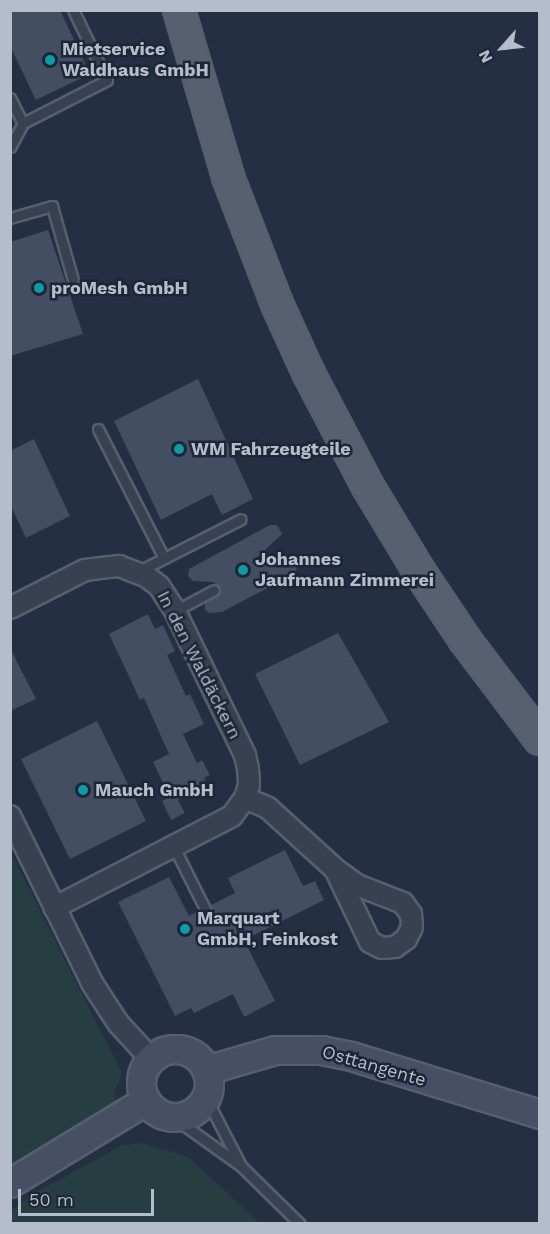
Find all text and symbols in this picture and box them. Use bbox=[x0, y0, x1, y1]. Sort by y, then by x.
north arrow bbox=[472, 18, 532, 78]
place label: Mietservice Waldhaus GmbH bbox=[62, 39, 209, 82]
text: N bbox=[474, 47, 497, 66]
marker: Mietservice Waldhaus GmbH bbox=[43, 53, 57, 67]
place label: proMesh GmbH bbox=[51, 277, 188, 299]
marker: proMesh GmbH bbox=[32, 281, 46, 295]
place label: WM Fahrzeugteile bbox=[191, 438, 351, 460]
marker: WM Fahrzeugteile bbox=[172, 442, 186, 456]
place label: Johannes Jaufmann Zimmerei bbox=[255, 549, 434, 592]
marker: Johannes Jaufmann Zimmerei bbox=[236, 563, 250, 577]
street label: In den Waldäckern bbox=[152, 587, 246, 743]
place label: Mauch GmbH bbox=[95, 779, 214, 801]
marker: Mauch GmbH bbox=[76, 783, 90, 797]
place label: Marquart GmbH, Feinkost bbox=[197, 908, 338, 950]
marker: Marquart GmbH, Feinkost bbox=[178, 922, 192, 936]
street label: Osttangente bbox=[320, 1041, 428, 1091]
scale bar bbox=[21, 1177, 158, 1215]
text: 50 m bbox=[29, 1189, 74, 1210]

